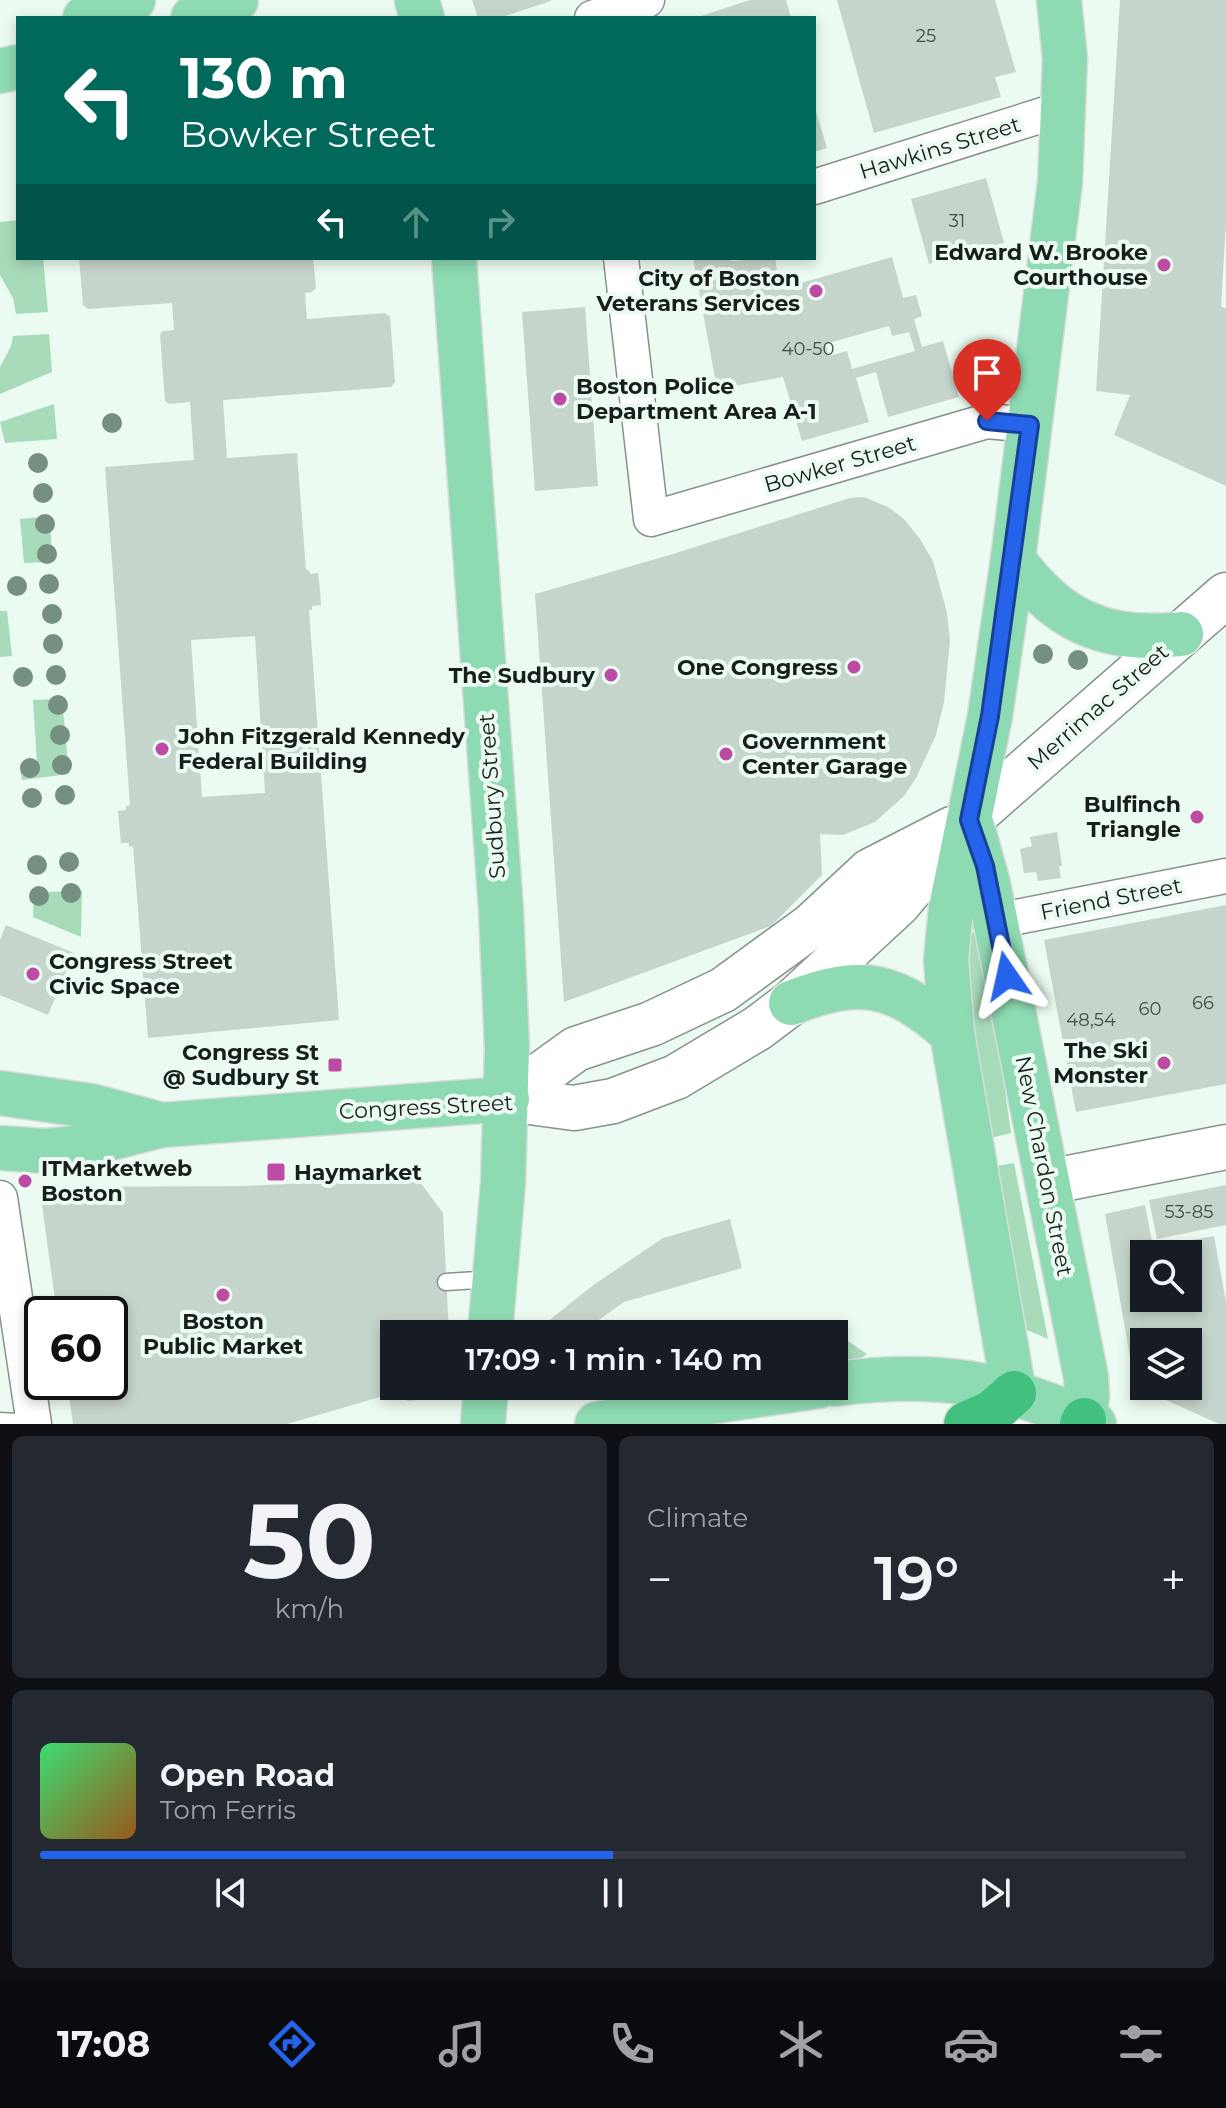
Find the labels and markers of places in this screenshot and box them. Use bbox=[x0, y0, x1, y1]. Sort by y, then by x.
place label: Edward W. Brooke Courthouse bbox=[934, 239, 1148, 291]
marker: Edward W. Brooke Courthouse bbox=[1155, 256, 1173, 274]
place label: City of Boston Veterans Services bbox=[596, 265, 800, 317]
marker: City of Boston Veterans Services bbox=[807, 282, 825, 300]
pin bbox=[953, 339, 1021, 421]
place label: Boston Police Department Area A-1 bbox=[576, 373, 817, 425]
marker: Boston Police Department Area A-1 bbox=[551, 390, 569, 408]
place label: One Congress bbox=[677, 654, 838, 681]
marker: One Congress bbox=[845, 658, 863, 676]
place label: The Sudbury bbox=[449, 662, 596, 689]
marker: The Sudbury bbox=[602, 666, 620, 684]
place label: John Fitzgerald Kennedy Federal Building bbox=[177, 723, 466, 775]
place label: Government Center Garage bbox=[742, 728, 908, 780]
marker: John Fitzgerald Kennedy Federal Building bbox=[153, 740, 171, 758]
marker: Government Center Garage bbox=[717, 745, 735, 763]
place label: Bulfinch Triangle bbox=[1084, 791, 1181, 843]
marker: Bulfinch Triangle bbox=[1188, 808, 1206, 826]
place label: Congress Street Civic Space bbox=[49, 948, 233, 1000]
marker: Congress Street Civic Space bbox=[24, 965, 42, 983]
place label: The Ski Monster bbox=[1053, 1037, 1148, 1089]
place label: Congress St @ Sudbury St bbox=[163, 1039, 319, 1091]
marker: The Ski Monster bbox=[1155, 1054, 1173, 1072]
marker: Congress St @ Sudbury St bbox=[326, 1056, 344, 1074]
place label: ITMarketweb Boston bbox=[41, 1155, 192, 1207]
place label: Haymarket bbox=[294, 1159, 422, 1186]
marker: Haymarket bbox=[265, 1161, 287, 1183]
marker: ITMarketweb Boston bbox=[16, 1172, 34, 1190]
marker: Boston Public Market bbox=[214, 1286, 232, 1304]
place label: Boston Public Market bbox=[143, 1308, 304, 1360]

